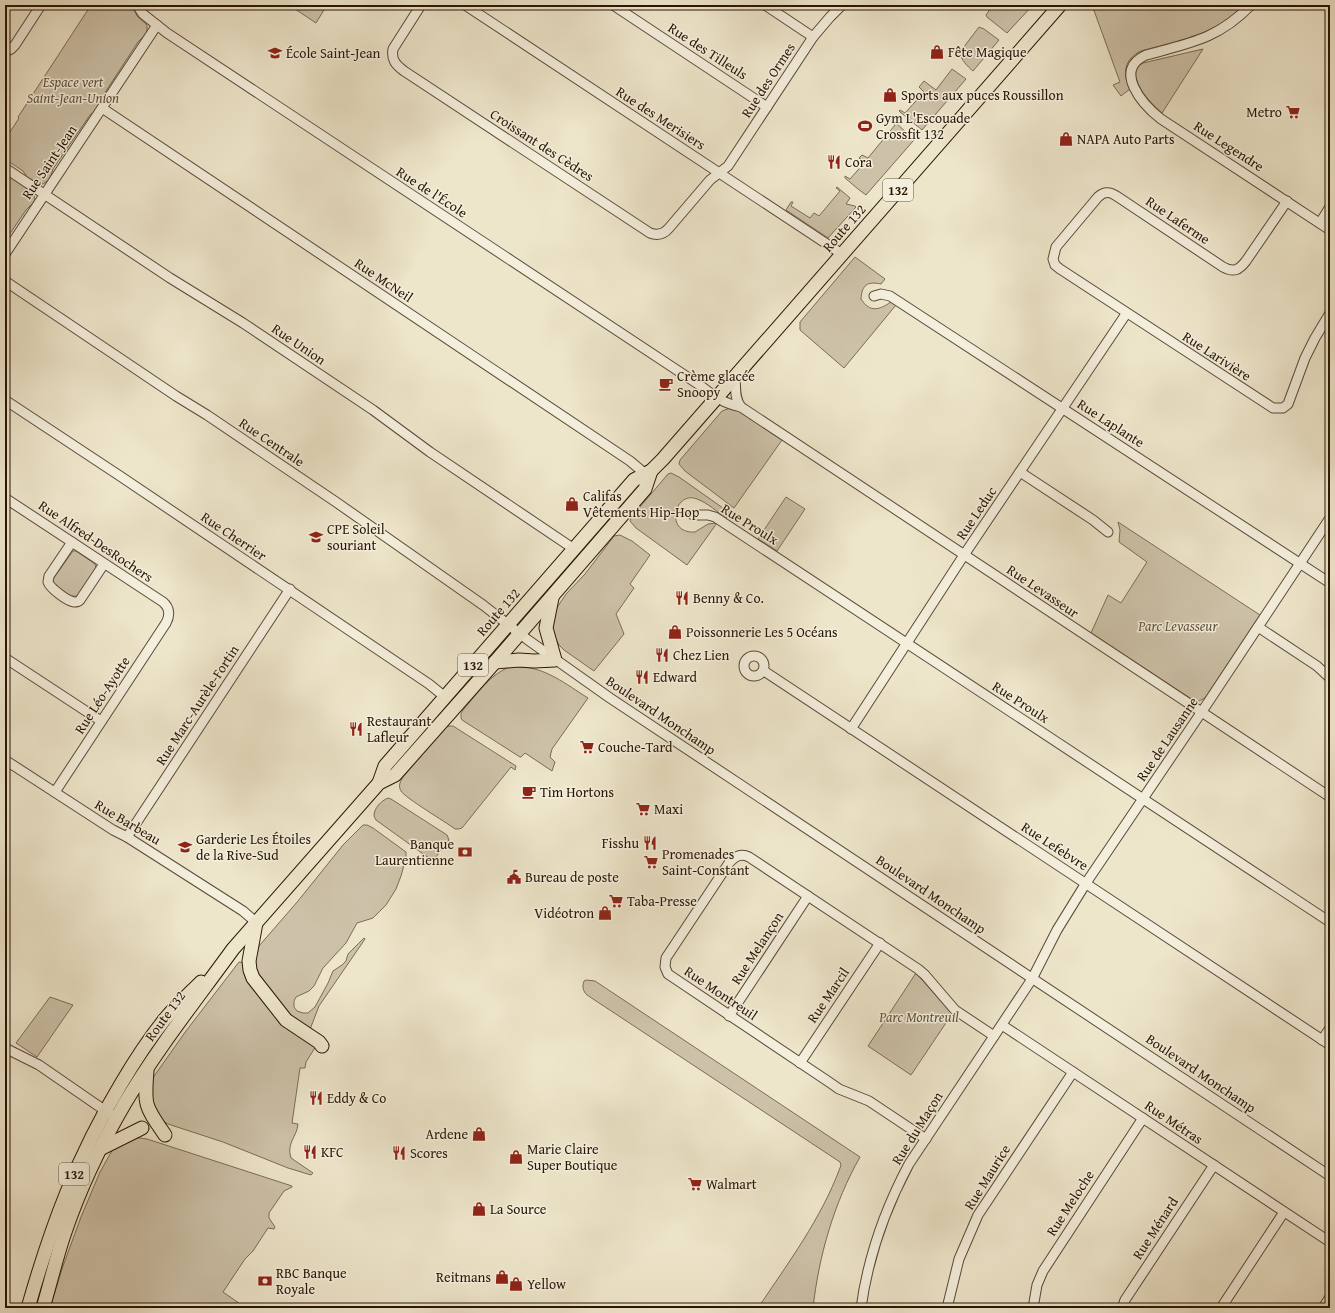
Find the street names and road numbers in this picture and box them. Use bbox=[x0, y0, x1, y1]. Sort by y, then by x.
street label: Rue des Tilleuls bbox=[664, 18, 752, 84]
street label: Rue des Ormes bbox=[736, 39, 800, 121]
street label: Rue des Merisiers bbox=[612, 82, 710, 154]
street label: Croissant des Cèdres bbox=[486, 104, 598, 186]
street label: Rue Legendre bbox=[1190, 116, 1268, 176]
street label: Rue Saint-Jean bbox=[17, 121, 81, 203]
street label: Rue de l'École bbox=[393, 162, 472, 223]
road number: 132 bbox=[883, 179, 913, 201]
street label: Rue Laferme bbox=[1142, 191, 1214, 249]
street label: Route 132 bbox=[818, 200, 870, 256]
street label: Rue McNeil bbox=[351, 253, 417, 307]
street label: Rue Union bbox=[268, 319, 330, 370]
street label: Rue Larivière bbox=[1179, 326, 1256, 386]
street label: Rue Laplante bbox=[1074, 394, 1149, 452]
street label: Rue Centrale bbox=[235, 413, 309, 472]
street label: Rue Leduc bbox=[951, 483, 1001, 543]
street label: Rue Alfred-DesRochers bbox=[35, 495, 157, 587]
street label: Rue Proulx bbox=[717, 499, 783, 550]
street label: Rue Cherrier bbox=[197, 507, 271, 565]
street label: Rue Levasseur bbox=[1003, 559, 1083, 623]
street label: Route 132 bbox=[472, 584, 524, 640]
street label: Rue Marc-Aurèle-Fortin bbox=[151, 641, 243, 769]
street label: Rue Léo-Ayotte bbox=[69, 652, 135, 738]
road number: 132 bbox=[458, 654, 488, 676]
street label: Boulevard Monchamp bbox=[602, 671, 720, 759]
street label: Rue Proulx bbox=[989, 676, 1054, 728]
street label: Rue de Lausanne bbox=[1131, 692, 1203, 785]
street label: Rue Barbeau bbox=[91, 794, 165, 850]
street label: Rue Lefebvre bbox=[1018, 817, 1093, 875]
street label: Boulevard Monchamp bbox=[872, 850, 990, 938]
street label: Rue Melançon bbox=[726, 908, 788, 988]
street label: Rue Montreuil bbox=[680, 961, 762, 1025]
street label: Rue Marcil bbox=[802, 963, 854, 1027]
street label: Route 132 bbox=[140, 987, 190, 1045]
street label: Boulevard Monchamp bbox=[1142, 1029, 1260, 1117]
street label: Rue du Maçon bbox=[887, 1088, 947, 1168]
street label: Rue Métras bbox=[1141, 1095, 1207, 1149]
street label: Rue Maurice bbox=[959, 1140, 1015, 1213]
road number: 132 bbox=[59, 1163, 89, 1185]
street label: Rue Meloche bbox=[1041, 1166, 1099, 1240]
street label: Rue Ménard bbox=[1127, 1192, 1183, 1263]

